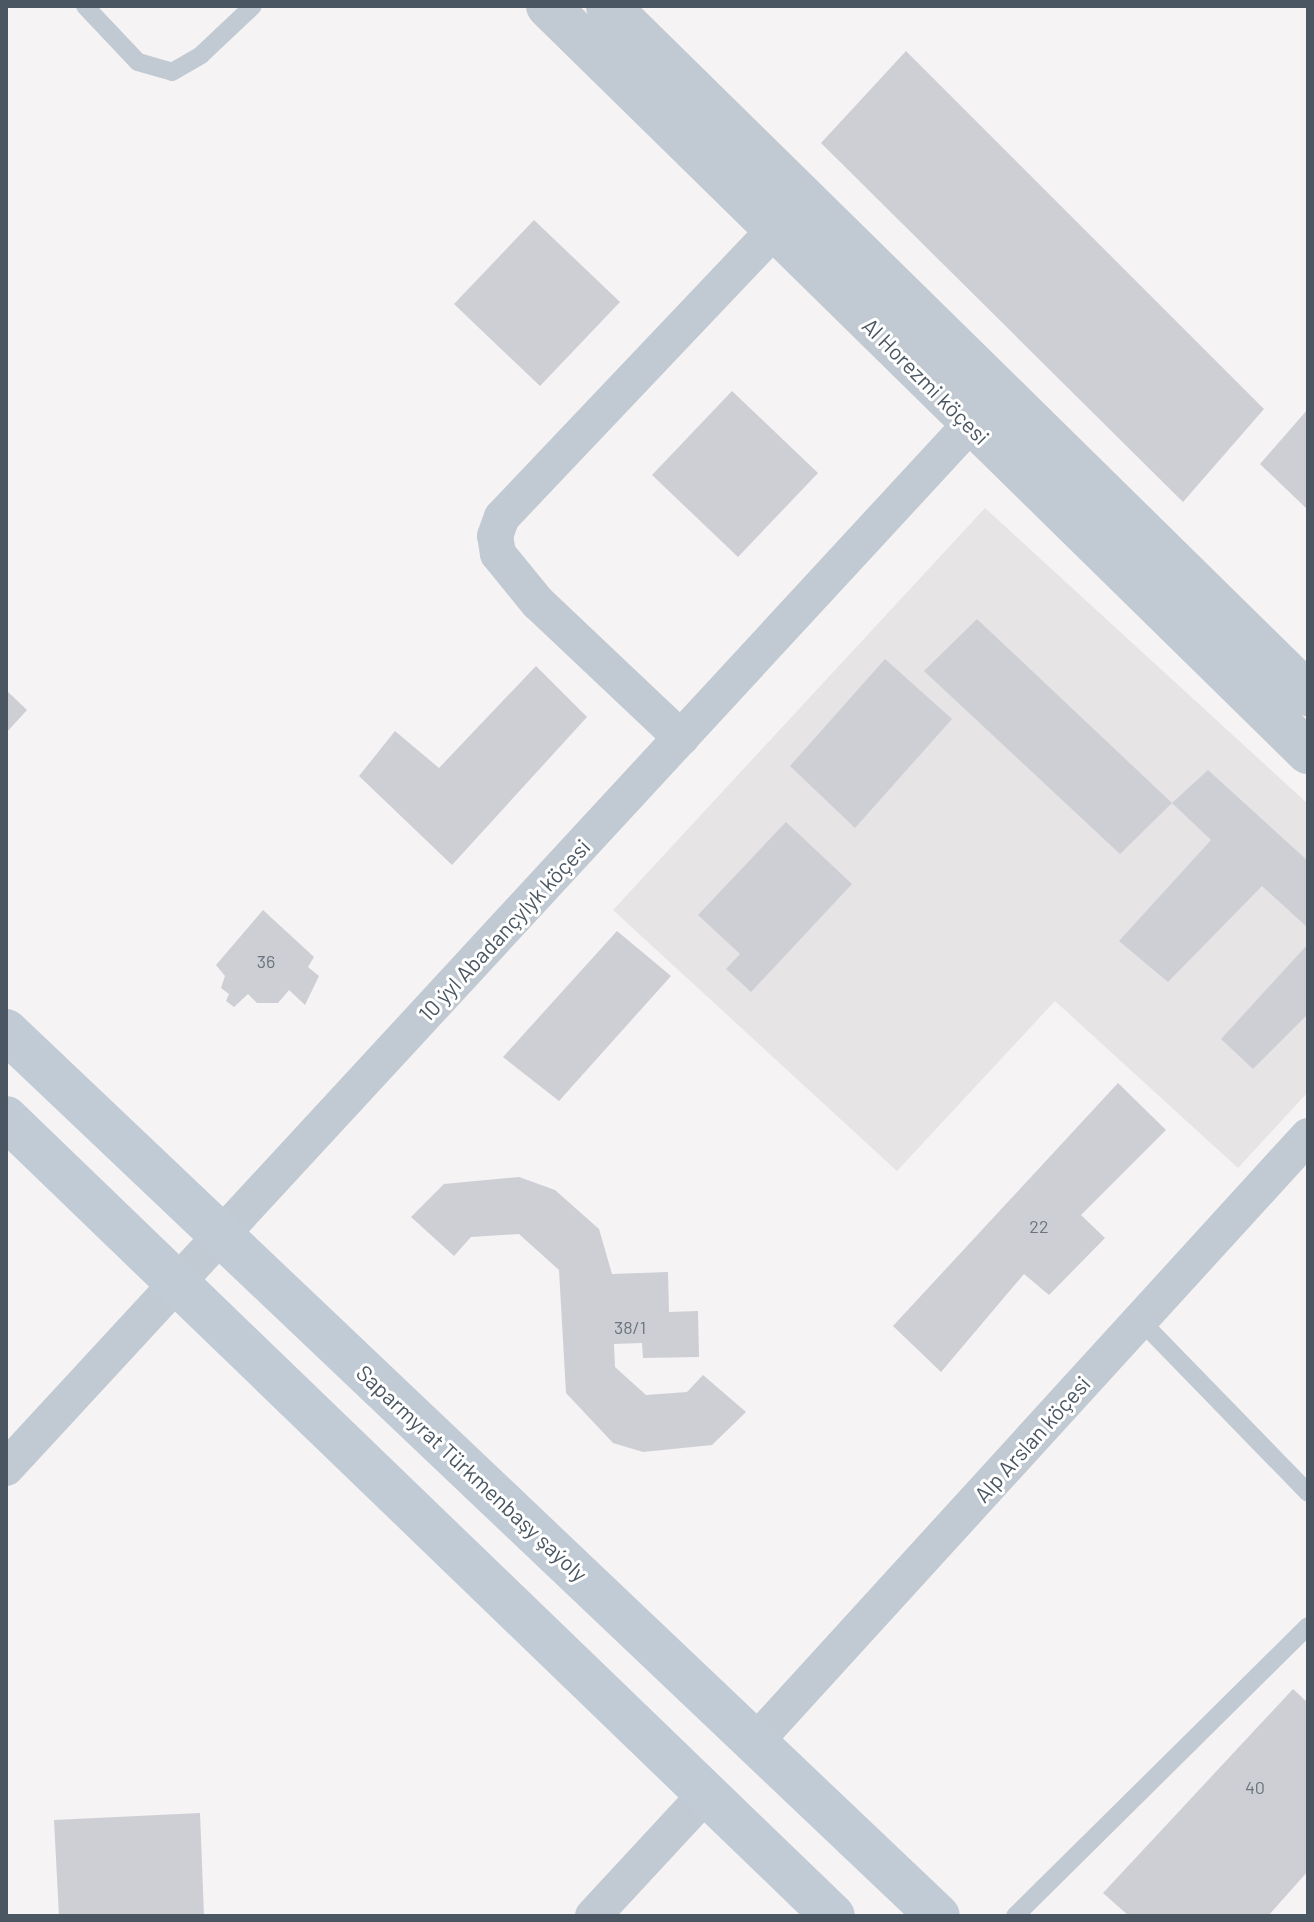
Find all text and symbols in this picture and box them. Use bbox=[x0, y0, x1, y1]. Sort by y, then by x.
street label: Al Horezmi köçesi bbox=[857, 312, 995, 450]
street label: 10 ýyl Abadançylyk köçesi bbox=[413, 833, 595, 1027]
house number: 36 bbox=[257, 950, 275, 972]
house number: 22 bbox=[1029, 1215, 1049, 1237]
house number: 38/1 bbox=[614, 1316, 646, 1338]
street label: Saparmyrat Türkmenbaşy şaýoly bbox=[351, 1359, 593, 1587]
street label: Alp Arslan köçesi bbox=[968, 1370, 1096, 1508]
house number: 40 bbox=[1245, 1776, 1265, 1798]

